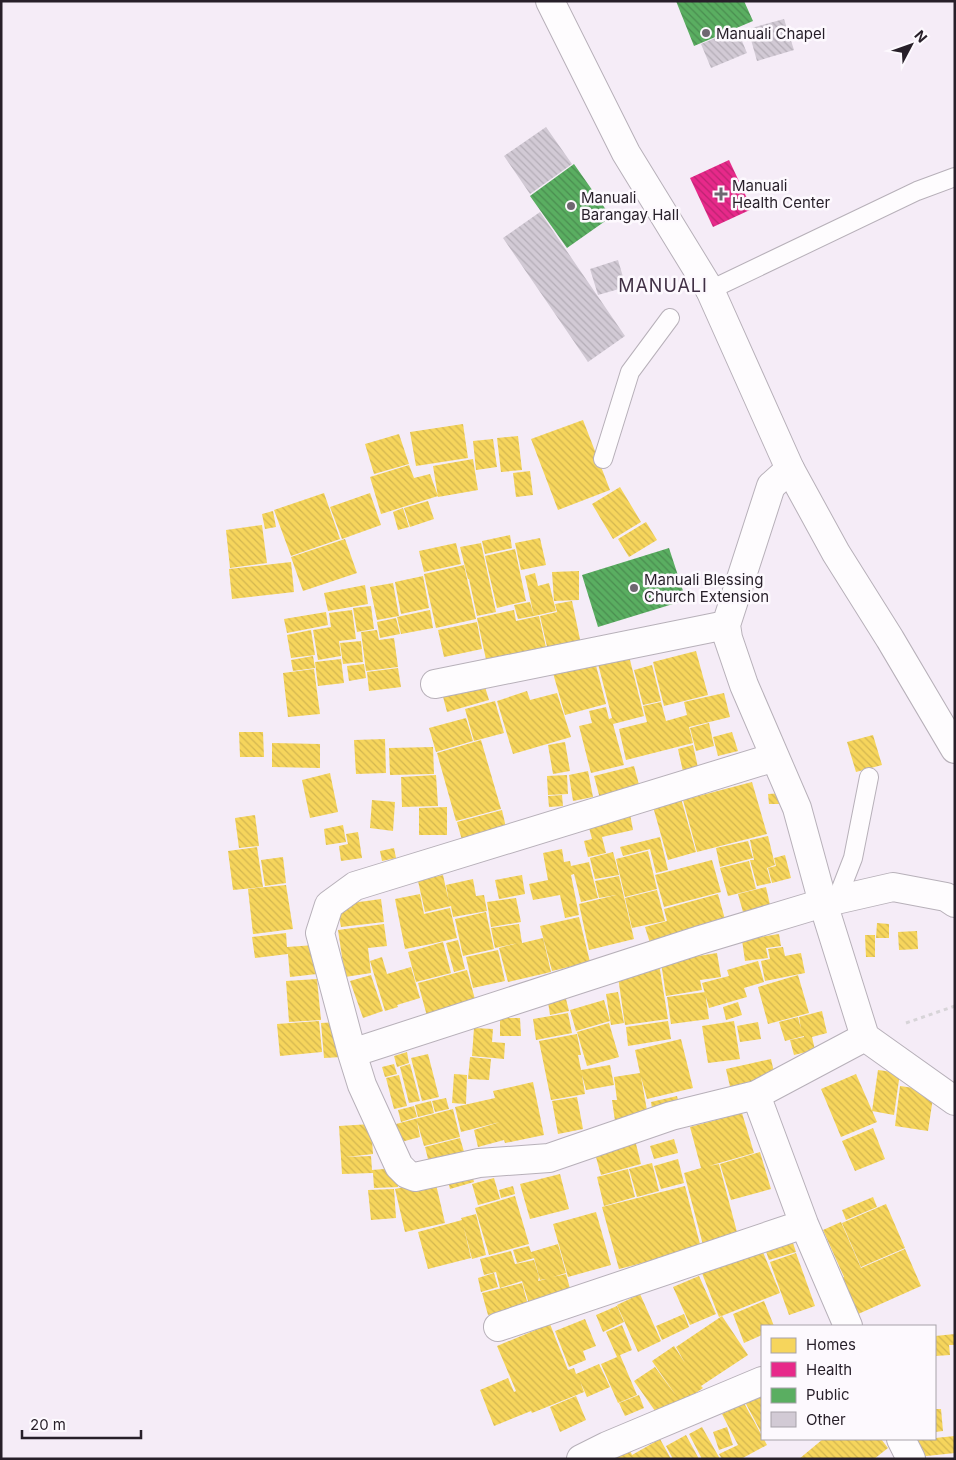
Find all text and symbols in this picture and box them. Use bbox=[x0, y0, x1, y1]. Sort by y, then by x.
north arrow bbox=[886, 20, 936, 70]
place label: Manuali Chapel bbox=[716, 24, 825, 43]
marker: Manuali Chapel bbox=[700, 27, 712, 39]
text: N bbox=[911, 27, 931, 46]
place label: Manuali Health Center bbox=[732, 176, 830, 212]
marker: Manuali Health Center bbox=[714, 187, 728, 201]
place label: Manuali Barangay Hall bbox=[581, 188, 679, 224]
marker: Manuali Barangay Hall bbox=[565, 200, 577, 212]
district label: MANUALI bbox=[618, 275, 708, 296]
place label: Manuali Blessing Church Extension bbox=[644, 570, 769, 606]
marker: Manuali Blessing Church Extension bbox=[628, 582, 640, 594]
legend bbox=[761, 1325, 936, 1440]
text: Homes bbox=[806, 1335, 856, 1354]
text: Health bbox=[806, 1360, 852, 1379]
text: Public bbox=[806, 1385, 849, 1404]
scale bar bbox=[22, 1408, 141, 1440]
text: Other bbox=[806, 1410, 846, 1429]
text: 20 m bbox=[30, 1415, 66, 1434]

